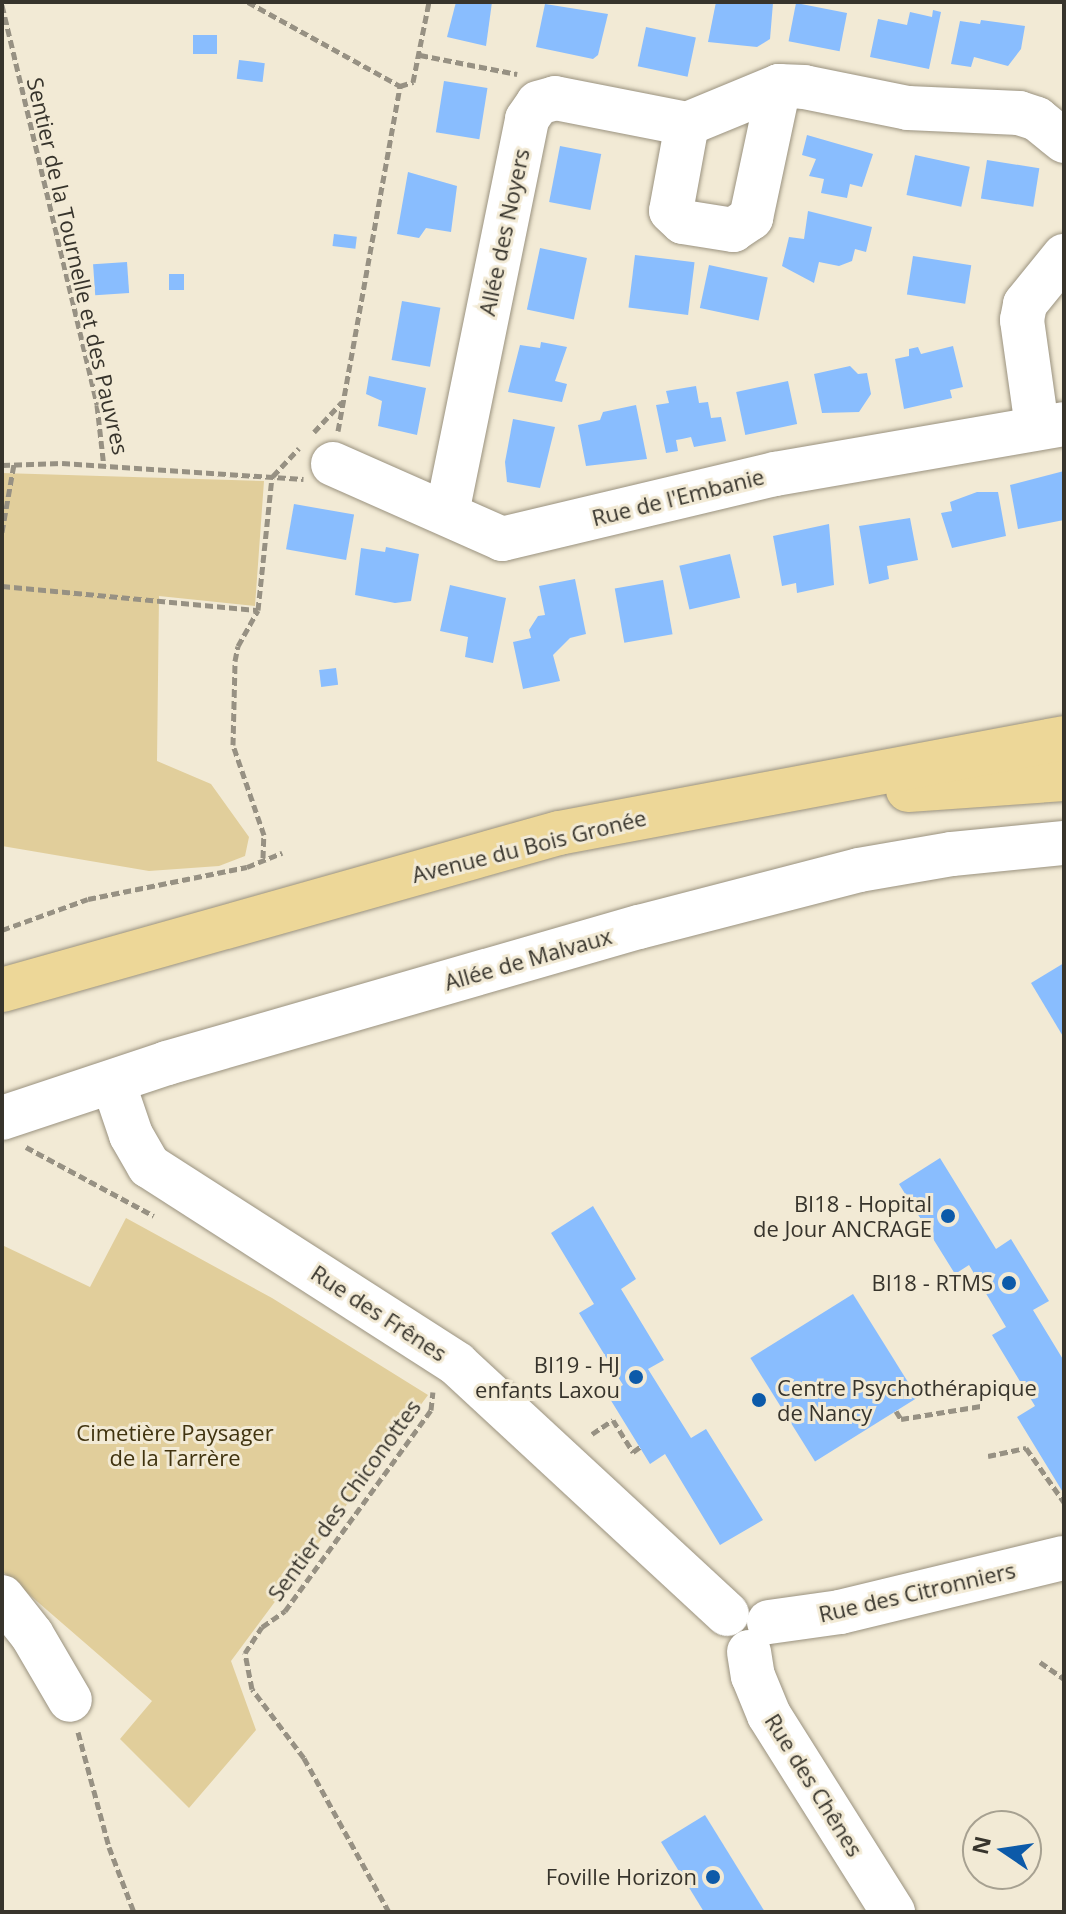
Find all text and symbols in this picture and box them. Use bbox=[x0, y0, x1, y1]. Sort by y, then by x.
street label: Sentier de la Tournelle et des Pauvres bbox=[22, 75, 134, 457]
street label: Allée des Noyers bbox=[473, 146, 535, 318]
street label: Rue de l'Embanie bbox=[589, 463, 767, 531]
street label: Avenue du Bois Gronée bbox=[409, 804, 649, 888]
street label: Allée de Malvaux bbox=[441, 923, 615, 995]
place label: BI18 - Hopital de Jour ANCRAGE bbox=[753, 1190, 932, 1242]
marker: BI18 - Hopital de Jour ANCRAGE bbox=[939, 1207, 957, 1225]
street label: Rue des Frênes bbox=[306, 1259, 452, 1367]
place label: BI18 - RTMS bbox=[871, 1270, 993, 1296]
marker: BI18 - RTMS bbox=[1000, 1274, 1018, 1292]
place label: BI19 - HJ enfants Laxou bbox=[475, 1351, 620, 1402]
marker: BI19 - HJ enfants Laxou bbox=[627, 1368, 645, 1386]
place label: Centre Psychothérapique de Nancy bbox=[777, 1374, 1037, 1426]
marker: Centre Psychothérapique de Nancy bbox=[748, 1389, 770, 1411]
street label: Sentier des Chiconottes bbox=[262, 1394, 426, 1606]
park label: Cimetière Paysager de la Tarrère bbox=[76, 1419, 274, 1470]
street label: Rue des Citronniers bbox=[816, 1557, 1018, 1627]
street label: Rue des Chênes bbox=[760, 1709, 868, 1861]
north arrow bbox=[962, 1810, 1042, 1890]
text: N bbox=[964, 1833, 997, 1857]
place label: Foville Horizon bbox=[546, 1864, 697, 1890]
marker: Foville Horizon bbox=[704, 1868, 722, 1886]

